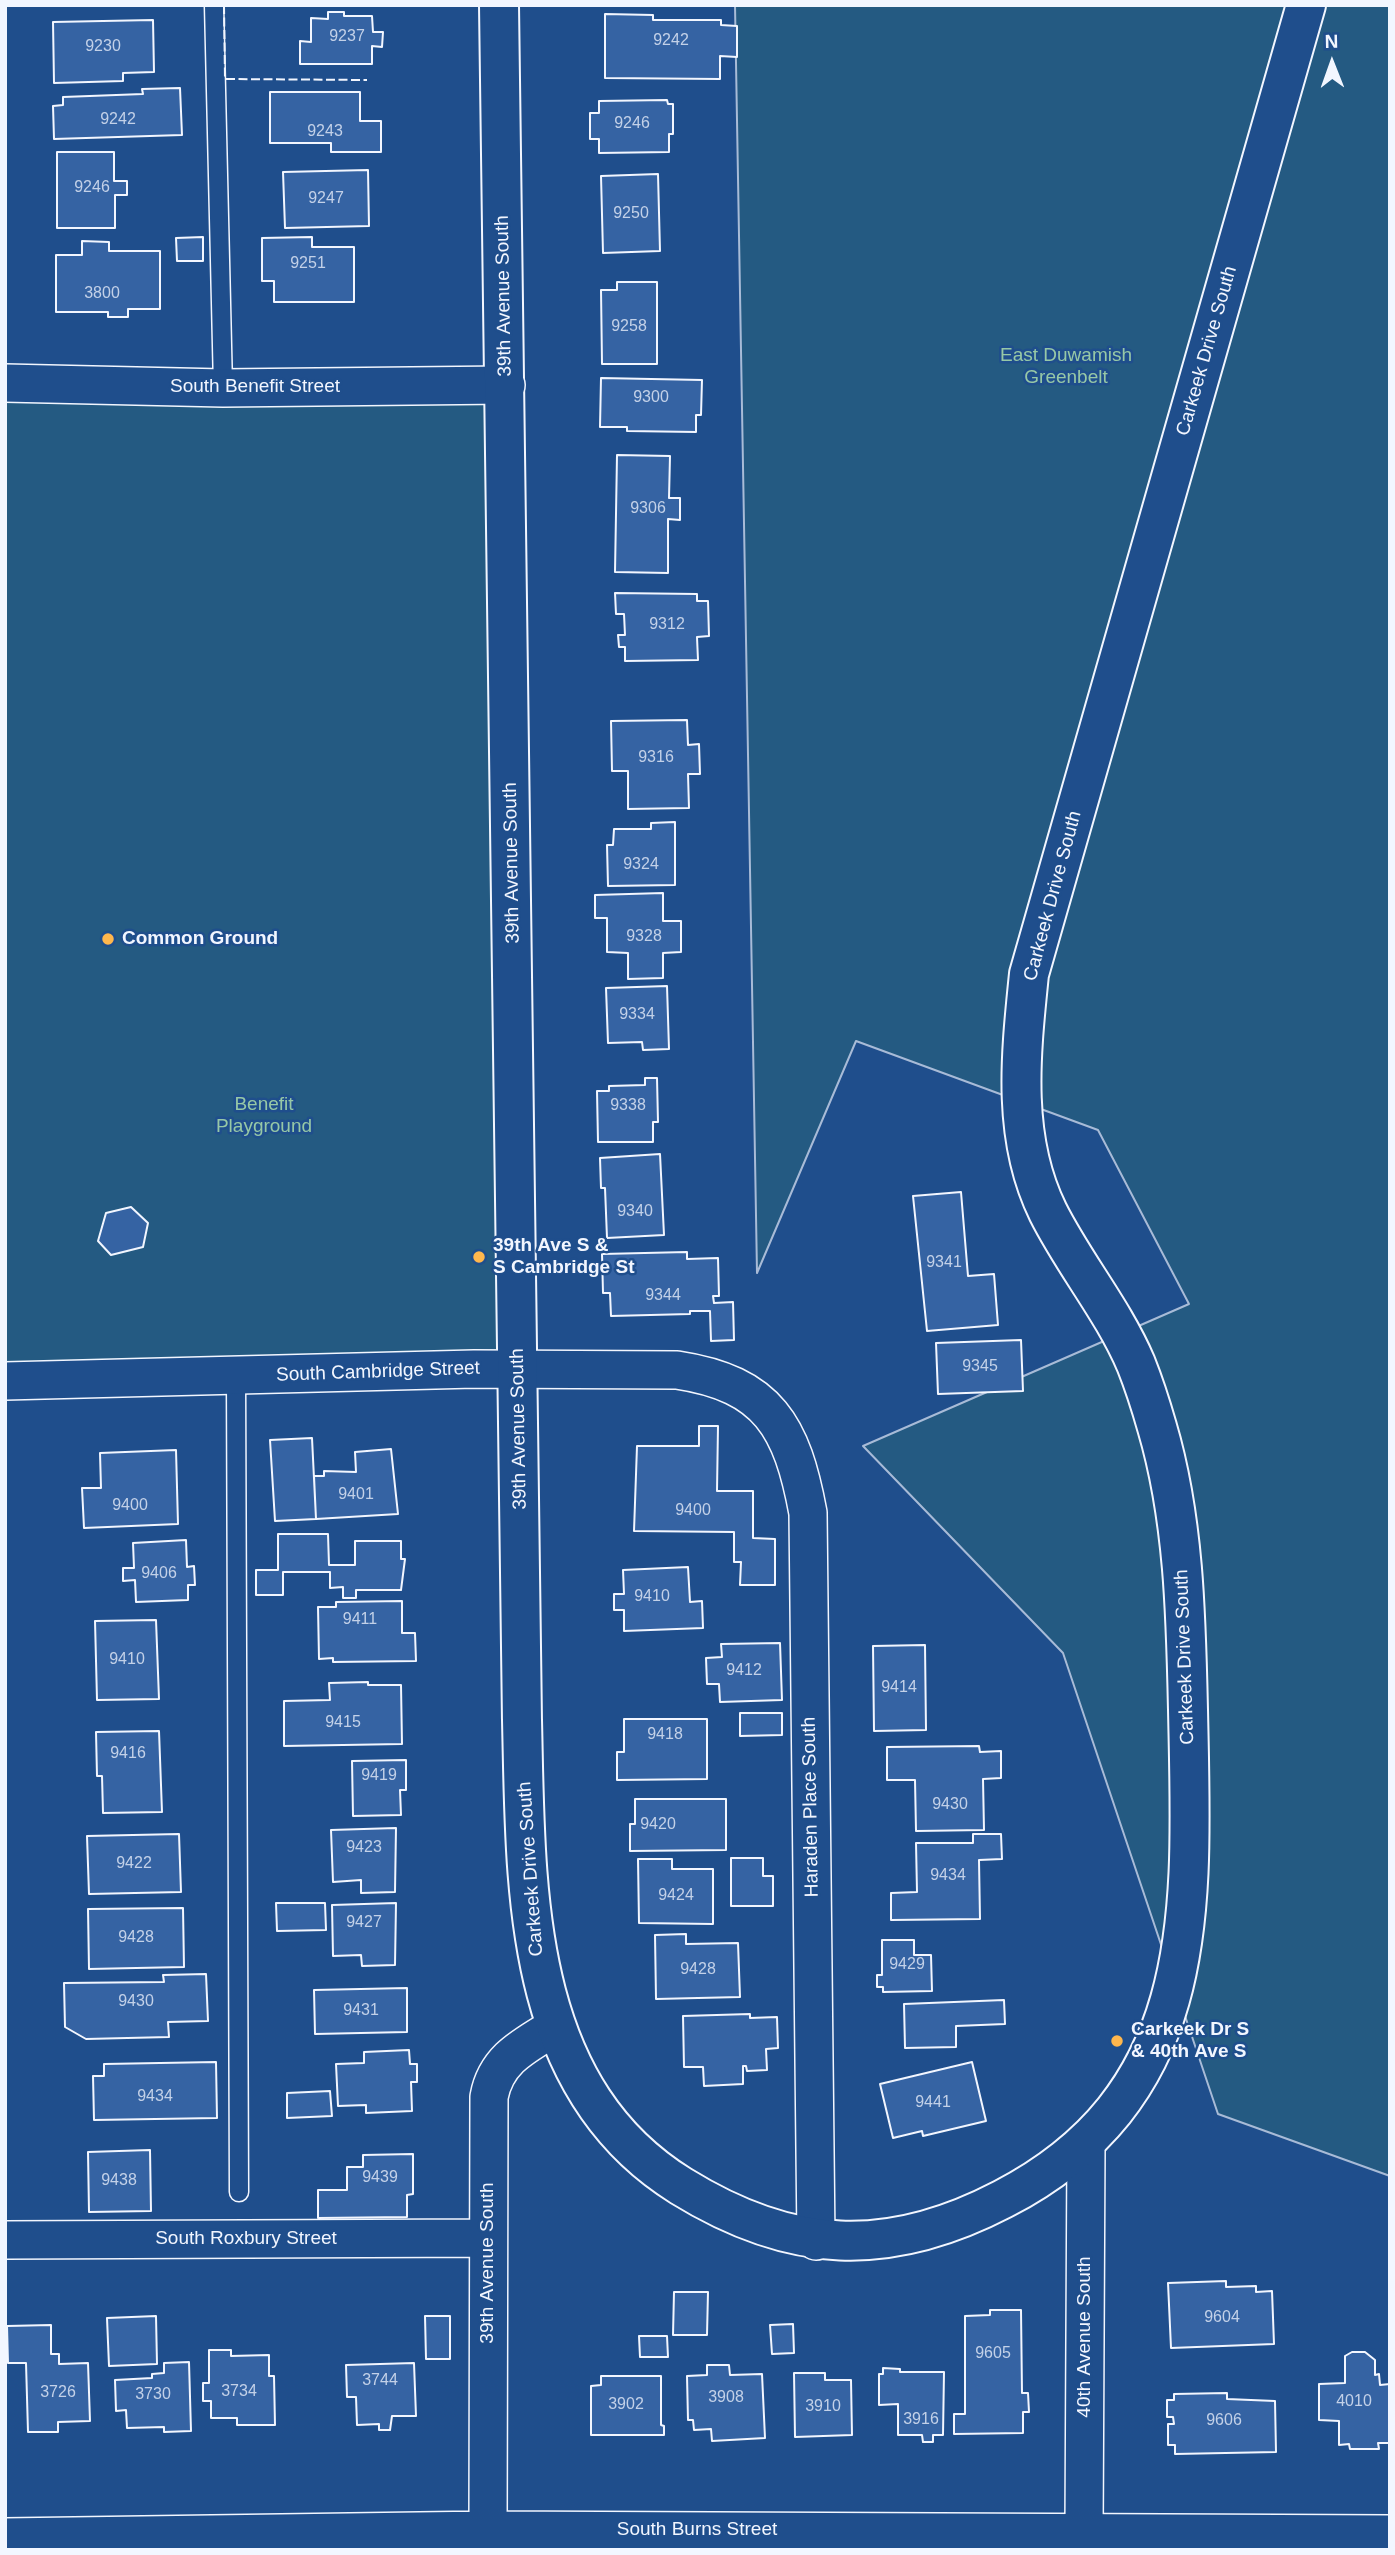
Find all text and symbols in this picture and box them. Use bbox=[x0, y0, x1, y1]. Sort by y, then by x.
house number: 9237 bbox=[329, 27, 365, 47]
north arrow bbox=[1297, 28, 1367, 98]
house number: 9242 bbox=[653, 31, 689, 51]
text: N bbox=[1325, 31, 1339, 52]
house number: 9230 bbox=[85, 37, 121, 57]
house number: 9242 bbox=[100, 110, 136, 130]
house number: 9246 bbox=[614, 114, 650, 134]
house number: 9243 bbox=[307, 122, 343, 142]
house number: 9246 bbox=[74, 178, 110, 198]
house number: 9247 bbox=[308, 189, 344, 209]
house number: 9250 bbox=[613, 204, 649, 224]
street label: 39th Avenue South bbox=[491, 215, 517, 377]
house number: 9251 bbox=[290, 254, 326, 274]
street label: Carkeek Drive South bbox=[1172, 264, 1242, 438]
house number: 3800 bbox=[84, 284, 120, 304]
house number: 9258 bbox=[611, 317, 647, 337]
park label: East Duwamish Greenbelt bbox=[1000, 345, 1132, 389]
street label: South Benefit Street bbox=[170, 376, 340, 398]
house number: 9300 bbox=[633, 388, 669, 408]
house number: 9306 bbox=[630, 499, 666, 519]
house number: 9312 bbox=[649, 615, 685, 635]
house number: 9316 bbox=[638, 748, 674, 768]
street label: 39th Avenue South bbox=[499, 782, 525, 944]
street label: Carkeek Drive South bbox=[1019, 808, 1087, 984]
house number: 9324 bbox=[623, 855, 659, 875]
house number: 9328 bbox=[626, 927, 662, 947]
place label: Common Ground bbox=[122, 928, 278, 950]
marker: Common Ground bbox=[100, 931, 116, 947]
house number: 9334 bbox=[619, 1005, 655, 1025]
park label: Benefit Playground bbox=[216, 1094, 312, 1138]
house number: 9338 bbox=[610, 1096, 646, 1116]
house number: 9340 bbox=[617, 1202, 653, 1222]
place label: 39th Ave S & S Cambridge St bbox=[493, 1235, 634, 1279]
marker: 39th Ave S & S Cambridge St bbox=[471, 1249, 487, 1265]
house number: 9341 bbox=[926, 1253, 962, 1273]
house number: 9344 bbox=[645, 1286, 681, 1306]
street label: 39th Avenue South bbox=[506, 1348, 532, 1510]
street label: South Cambridge Street bbox=[276, 1357, 480, 1387]
house number: 9345 bbox=[962, 1357, 998, 1377]
house number: 9401 bbox=[338, 1485, 374, 1505]
house number: 9400 bbox=[112, 1496, 148, 1516]
house number: 9400 bbox=[675, 1501, 711, 1521]
house number: 9406 bbox=[141, 1564, 177, 1584]
street label: Carkeek Drive South bbox=[1171, 1569, 1199, 1745]
house number: 9410 bbox=[634, 1587, 670, 1607]
house number: 9411 bbox=[343, 1610, 377, 1630]
house number: 9410 bbox=[109, 1650, 145, 1670]
house number: 9412 bbox=[726, 1661, 762, 1681]
house number: 9414 bbox=[881, 1678, 917, 1698]
house number: 9415 bbox=[325, 1713, 361, 1733]
street label: Haraden Place South bbox=[798, 1717, 824, 1897]
house number: 9418 bbox=[647, 1725, 683, 1745]
house number: 9416 bbox=[110, 1744, 146, 1764]
house number: 9419 bbox=[361, 1766, 397, 1786]
street label: Carkeek Drive South bbox=[514, 1781, 548, 1957]
house number: 9430 bbox=[932, 1795, 968, 1815]
house number: 9420 bbox=[640, 1815, 676, 1835]
house number: 9423 bbox=[346, 1838, 382, 1858]
house number: 9422 bbox=[116, 1854, 152, 1874]
house number: 9434 bbox=[930, 1866, 966, 1886]
house number: 9424 bbox=[658, 1886, 694, 1906]
house number: 9427 bbox=[346, 1913, 382, 1933]
house number: 9428 bbox=[118, 1928, 154, 1948]
house number: 9429 bbox=[889, 1955, 925, 1975]
house number: 9428 bbox=[680, 1960, 716, 1980]
house number: 9430 bbox=[118, 1992, 154, 2012]
house number: 9431 bbox=[343, 2001, 379, 2021]
place label: Carkeek Dr S & 40th Ave S bbox=[1131, 2019, 1249, 2063]
marker: Carkeek Dr S & 40th Ave S bbox=[1109, 2033, 1125, 2049]
house number: 9434 bbox=[137, 2087, 173, 2107]
house number: 9441 bbox=[915, 2093, 951, 2113]
house number: 9439 bbox=[362, 2168, 398, 2188]
house number: 9438 bbox=[101, 2171, 137, 2191]
street label: 39th Avenue South bbox=[477, 2182, 499, 2344]
street label: South Roxbury Street bbox=[155, 2228, 337, 2250]
street label: 40th Avenue South bbox=[1074, 2256, 1096, 2418]
house number: 9604 bbox=[1204, 2308, 1240, 2328]
house number: 9605 bbox=[975, 2344, 1011, 2364]
house number: 3744 bbox=[362, 2371, 398, 2391]
house number: 3734 bbox=[221, 2382, 257, 2402]
house number: 3726 bbox=[40, 2383, 76, 2403]
house number: 3730 bbox=[135, 2385, 171, 2405]
house number: 3908 bbox=[708, 2388, 744, 2408]
house number: 4010 bbox=[1336, 2392, 1372, 2412]
house number: 3902 bbox=[608, 2395, 644, 2415]
house number: 3910 bbox=[805, 2397, 841, 2417]
house number: 3916 bbox=[903, 2410, 939, 2430]
house number: 9606 bbox=[1206, 2411, 1242, 2431]
street label: South Burns Street bbox=[617, 2519, 777, 2541]

